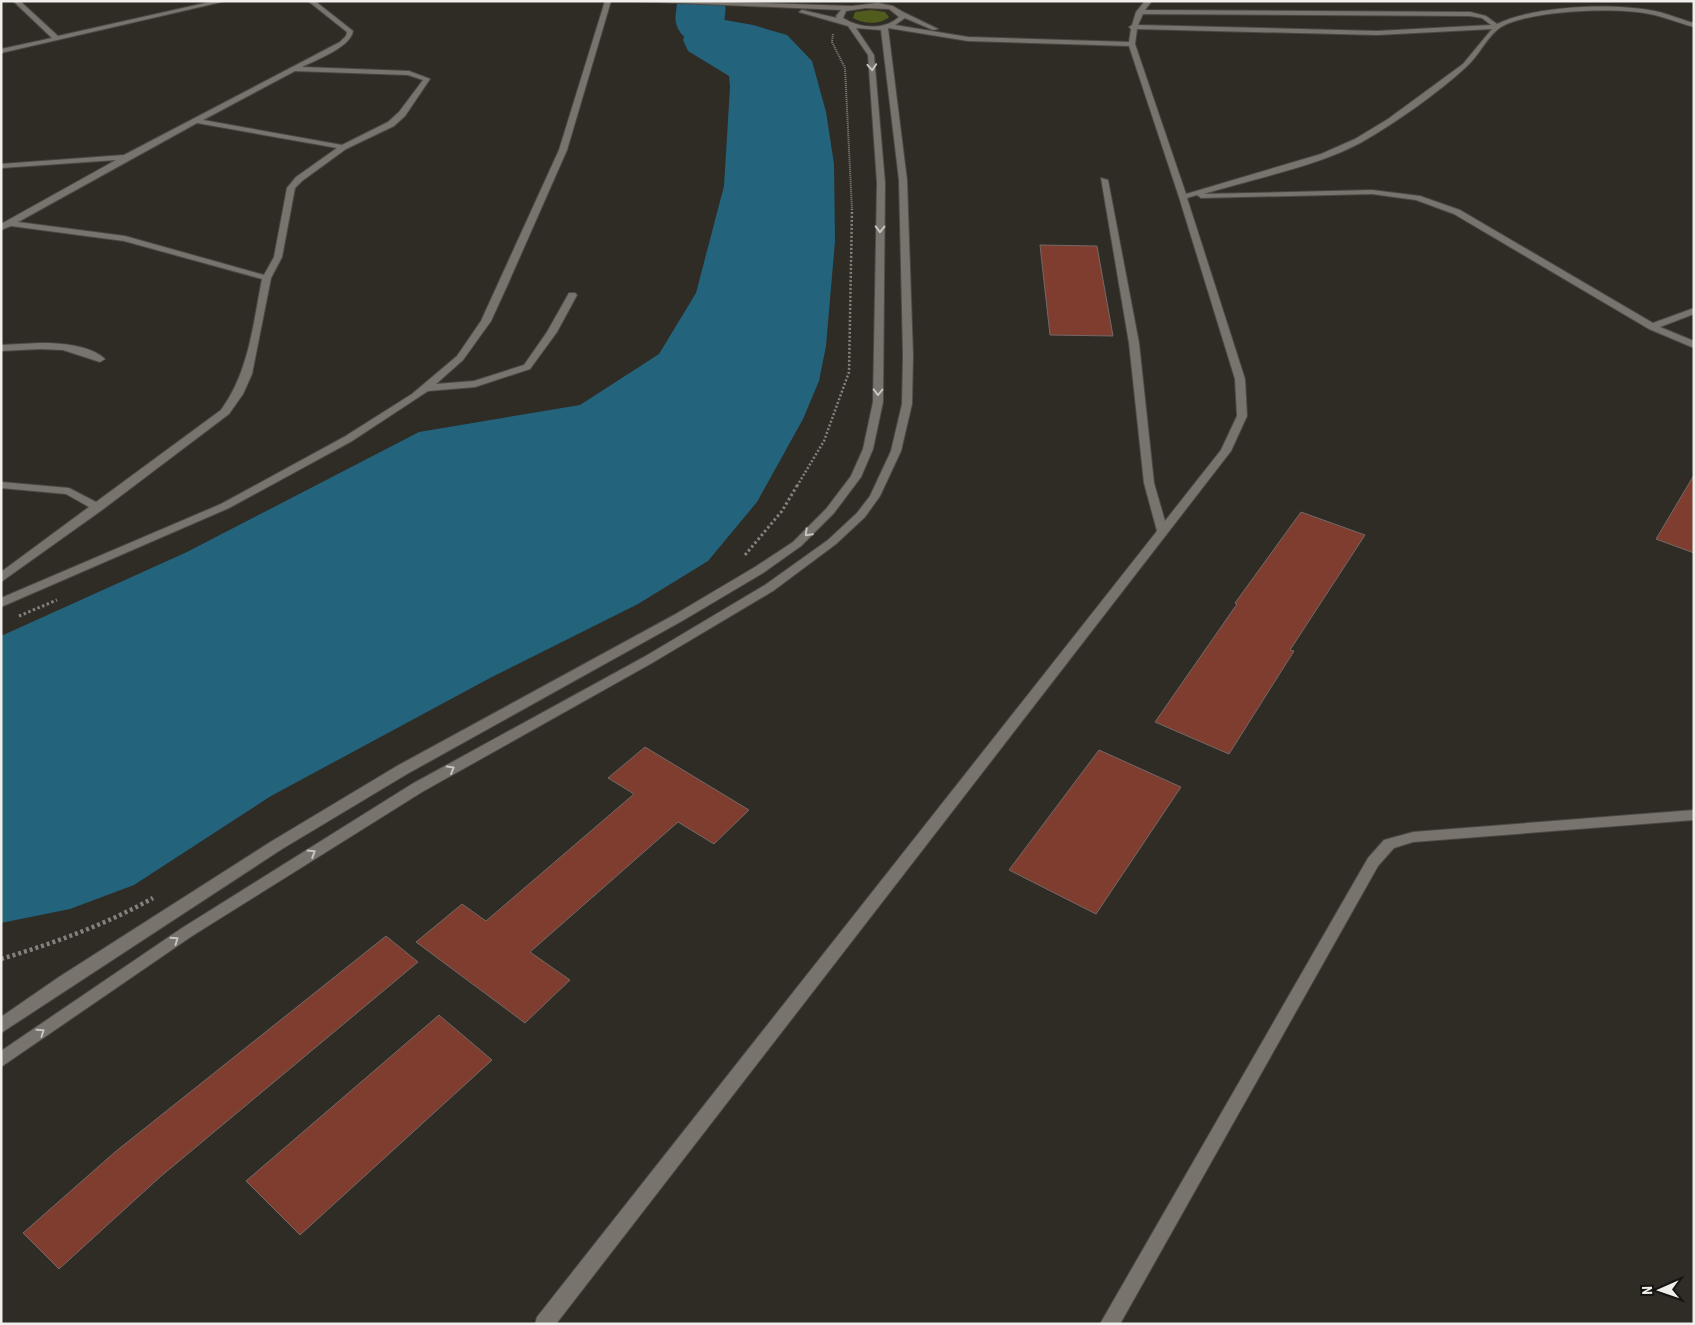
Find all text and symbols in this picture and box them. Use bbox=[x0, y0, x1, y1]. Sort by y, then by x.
one-way arrow bbox=[866, 63, 877, 71]
one-way arrow bbox=[875, 226, 885, 234]
one-way arrow bbox=[873, 388, 883, 396]
one-way arrow bbox=[805, 527, 814, 536]
one-way arrow bbox=[446, 765, 455, 775]
one-way arrow bbox=[307, 849, 316, 859]
one-way arrow bbox=[169, 937, 179, 946]
one-way arrow bbox=[36, 1029, 45, 1038]
north arrow bbox=[1635, 1265, 1685, 1315]
text: N bbox=[1639, 1286, 1655, 1295]

